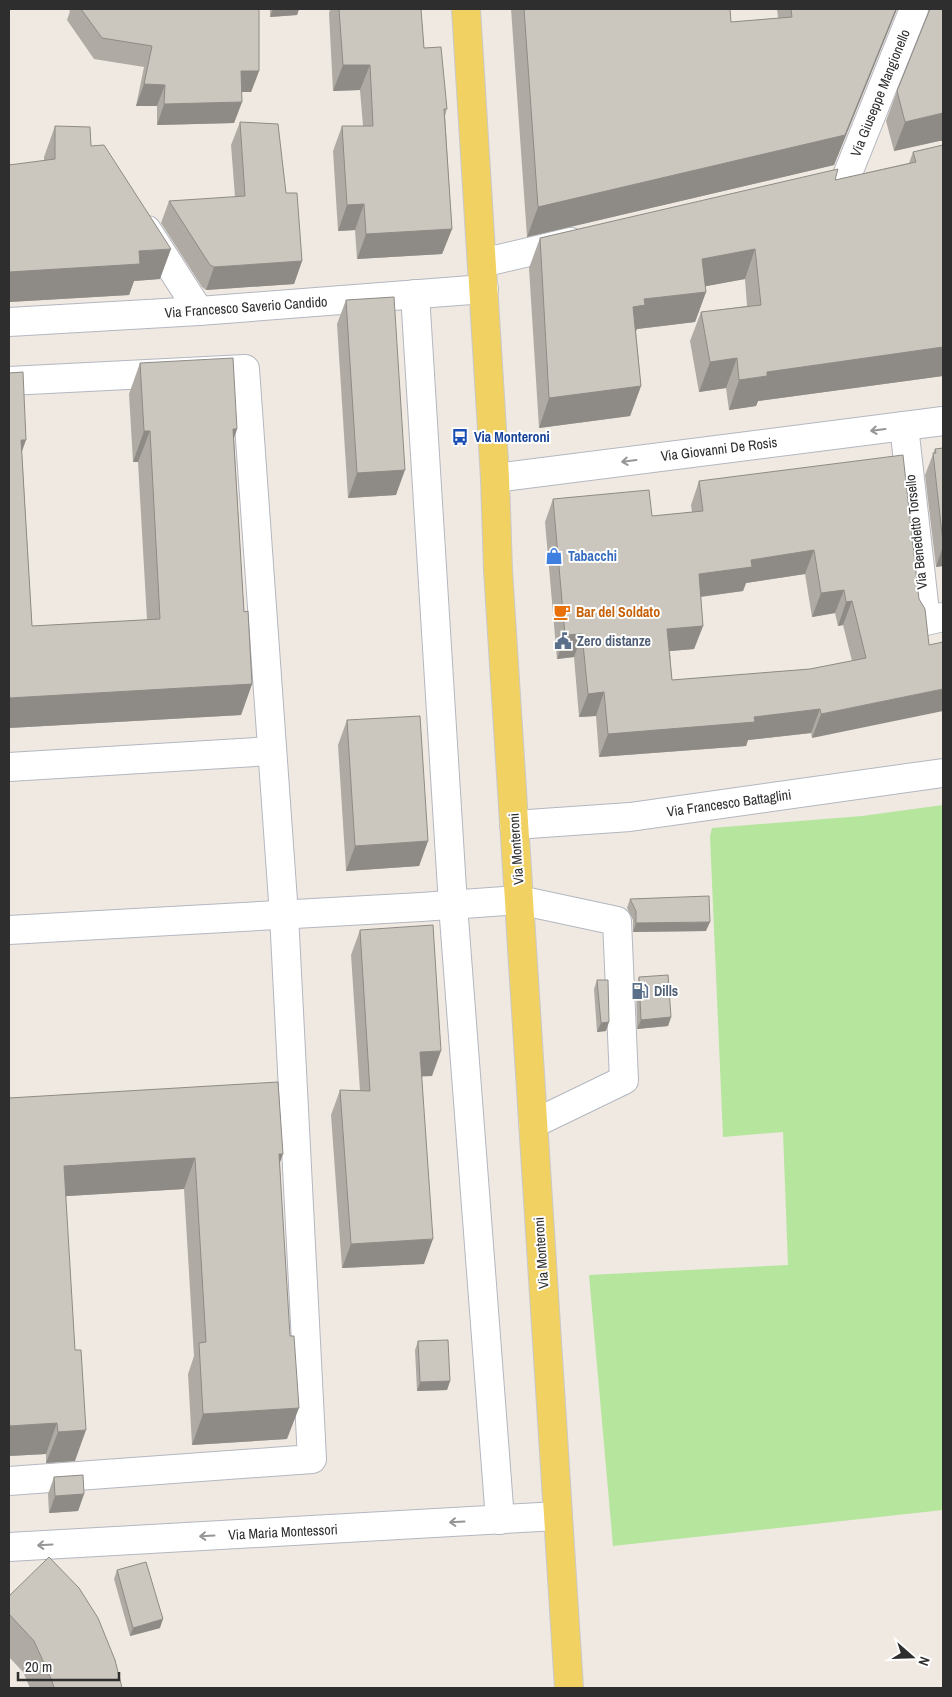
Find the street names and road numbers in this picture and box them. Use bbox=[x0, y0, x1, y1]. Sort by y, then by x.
street label: Via Giuseppe Mangionello bbox=[846, 27, 914, 159]
street label: Via Francesco Saverio Candido bbox=[164, 292, 328, 322]
street label: Via Giovanni De Rosis bbox=[660, 433, 779, 465]
street label: Via Benedetto Torsello bbox=[901, 474, 931, 590]
street label: Via Francesco Battaglini bbox=[666, 785, 792, 821]
street label: Via Monteroni bbox=[505, 812, 527, 886]
street label: Via Monteroni bbox=[530, 1216, 552, 1290]
street label: Via Maria Montessori bbox=[228, 1520, 338, 1544]

